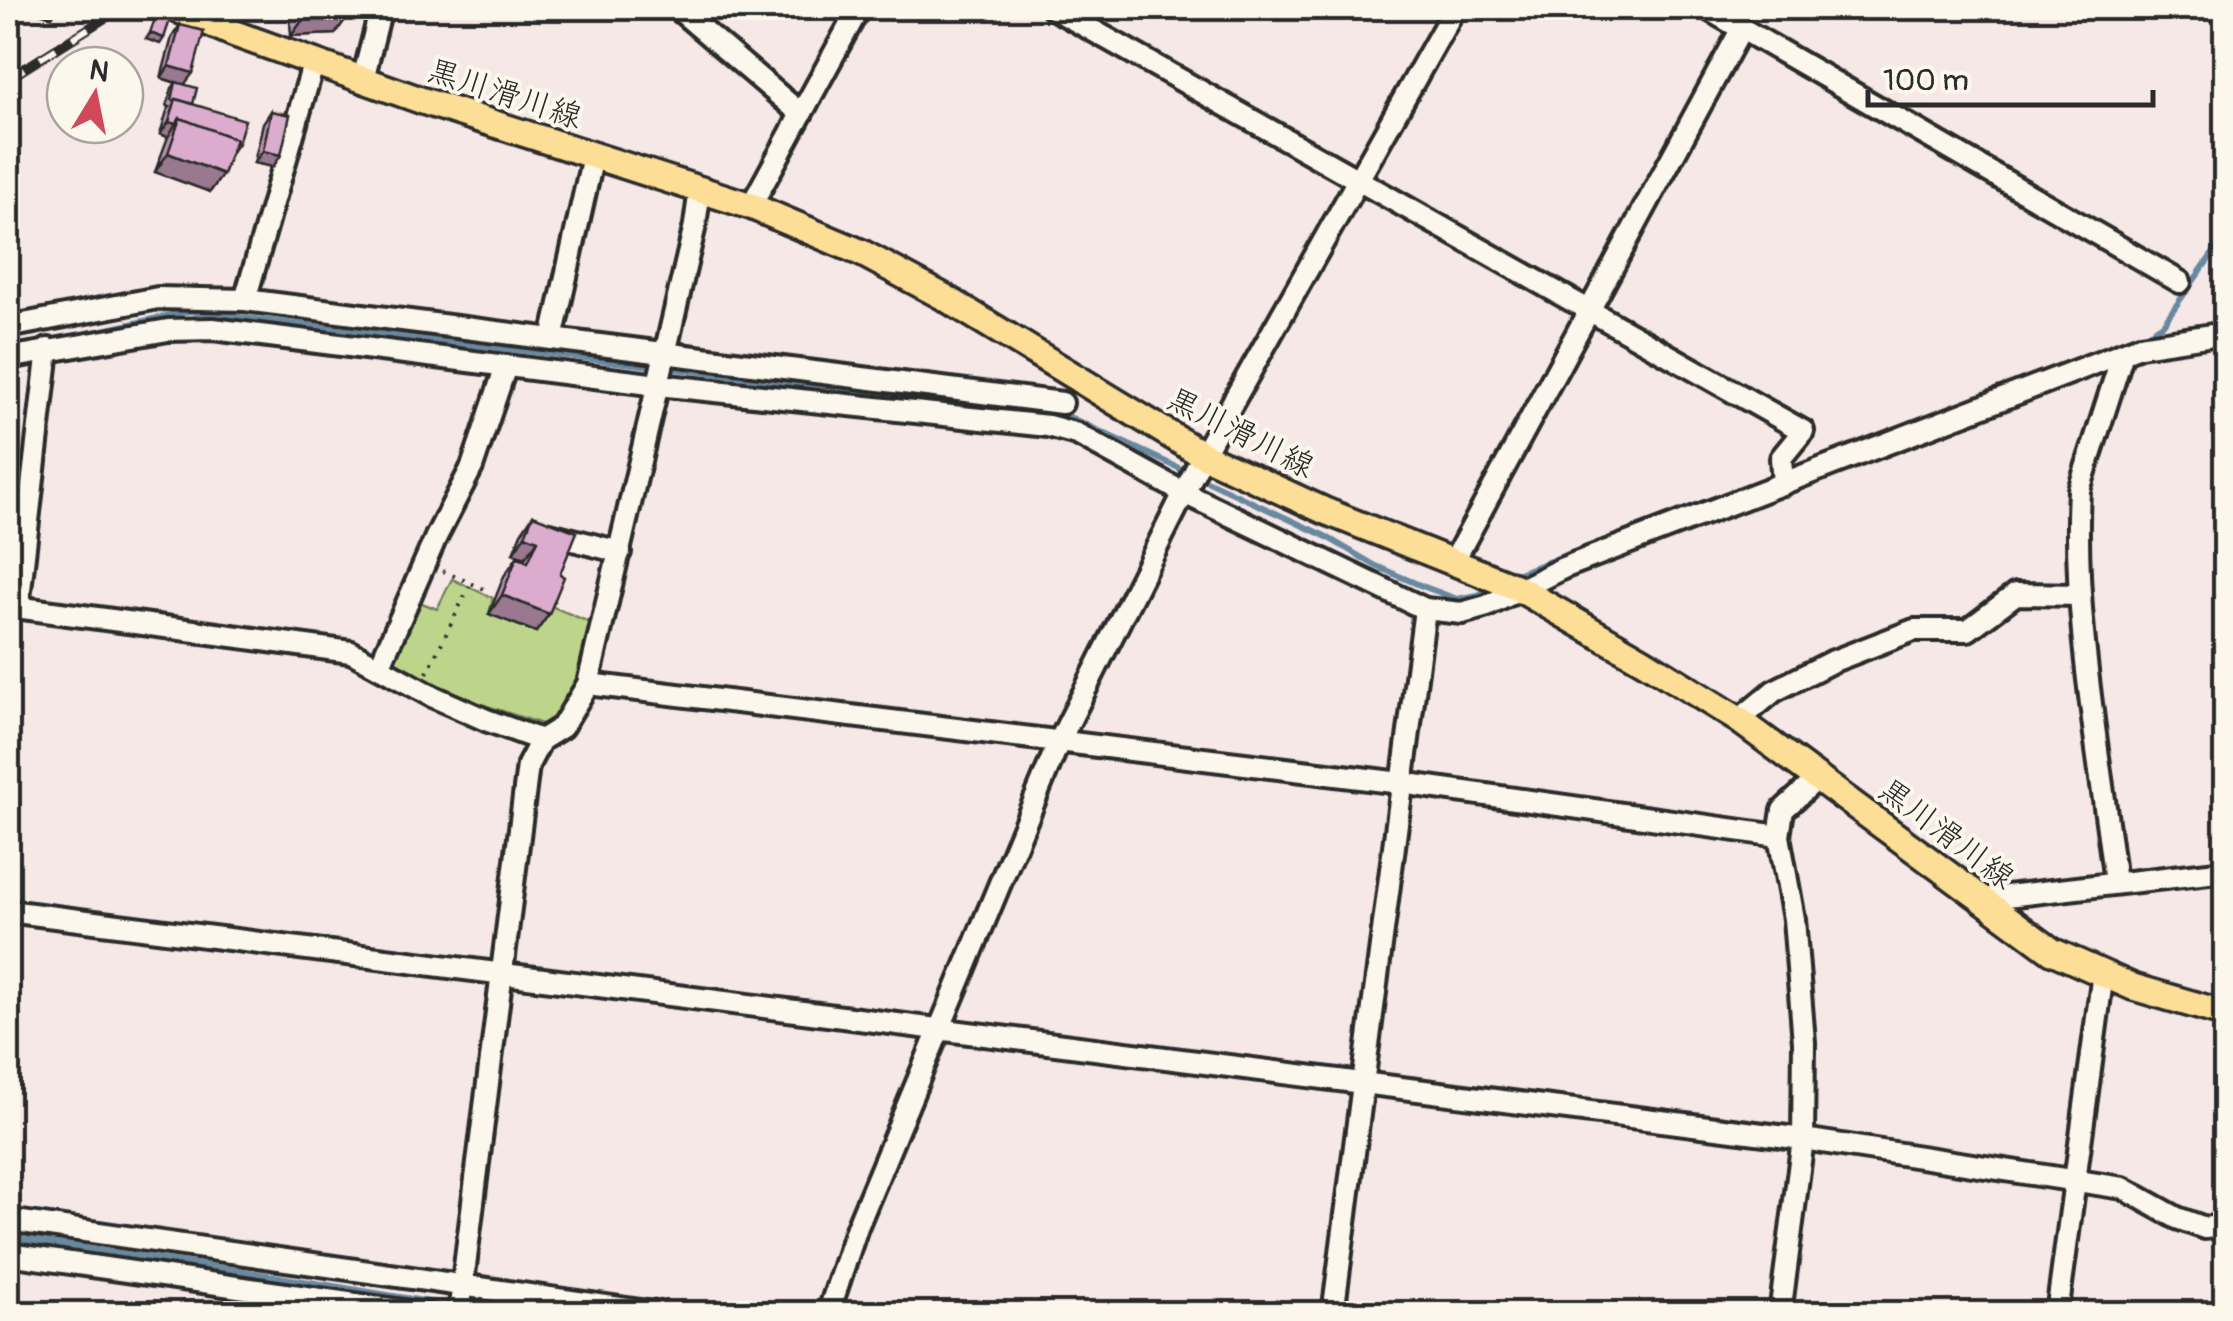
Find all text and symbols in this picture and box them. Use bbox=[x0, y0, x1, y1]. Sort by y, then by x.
north arrow bbox=[45, 45, 145, 145]
scale bar bbox=[1868, 45, 2153, 107]
street label: 黒川滑川線 bbox=[422, 50, 587, 138]
text: N bbox=[87, 53, 111, 91]
text: 100 m bbox=[1883, 62, 1969, 99]
street label: 黒川滑川線 bbox=[1160, 379, 1321, 487]
street label: 黒川滑川線 bbox=[1870, 770, 2022, 898]

